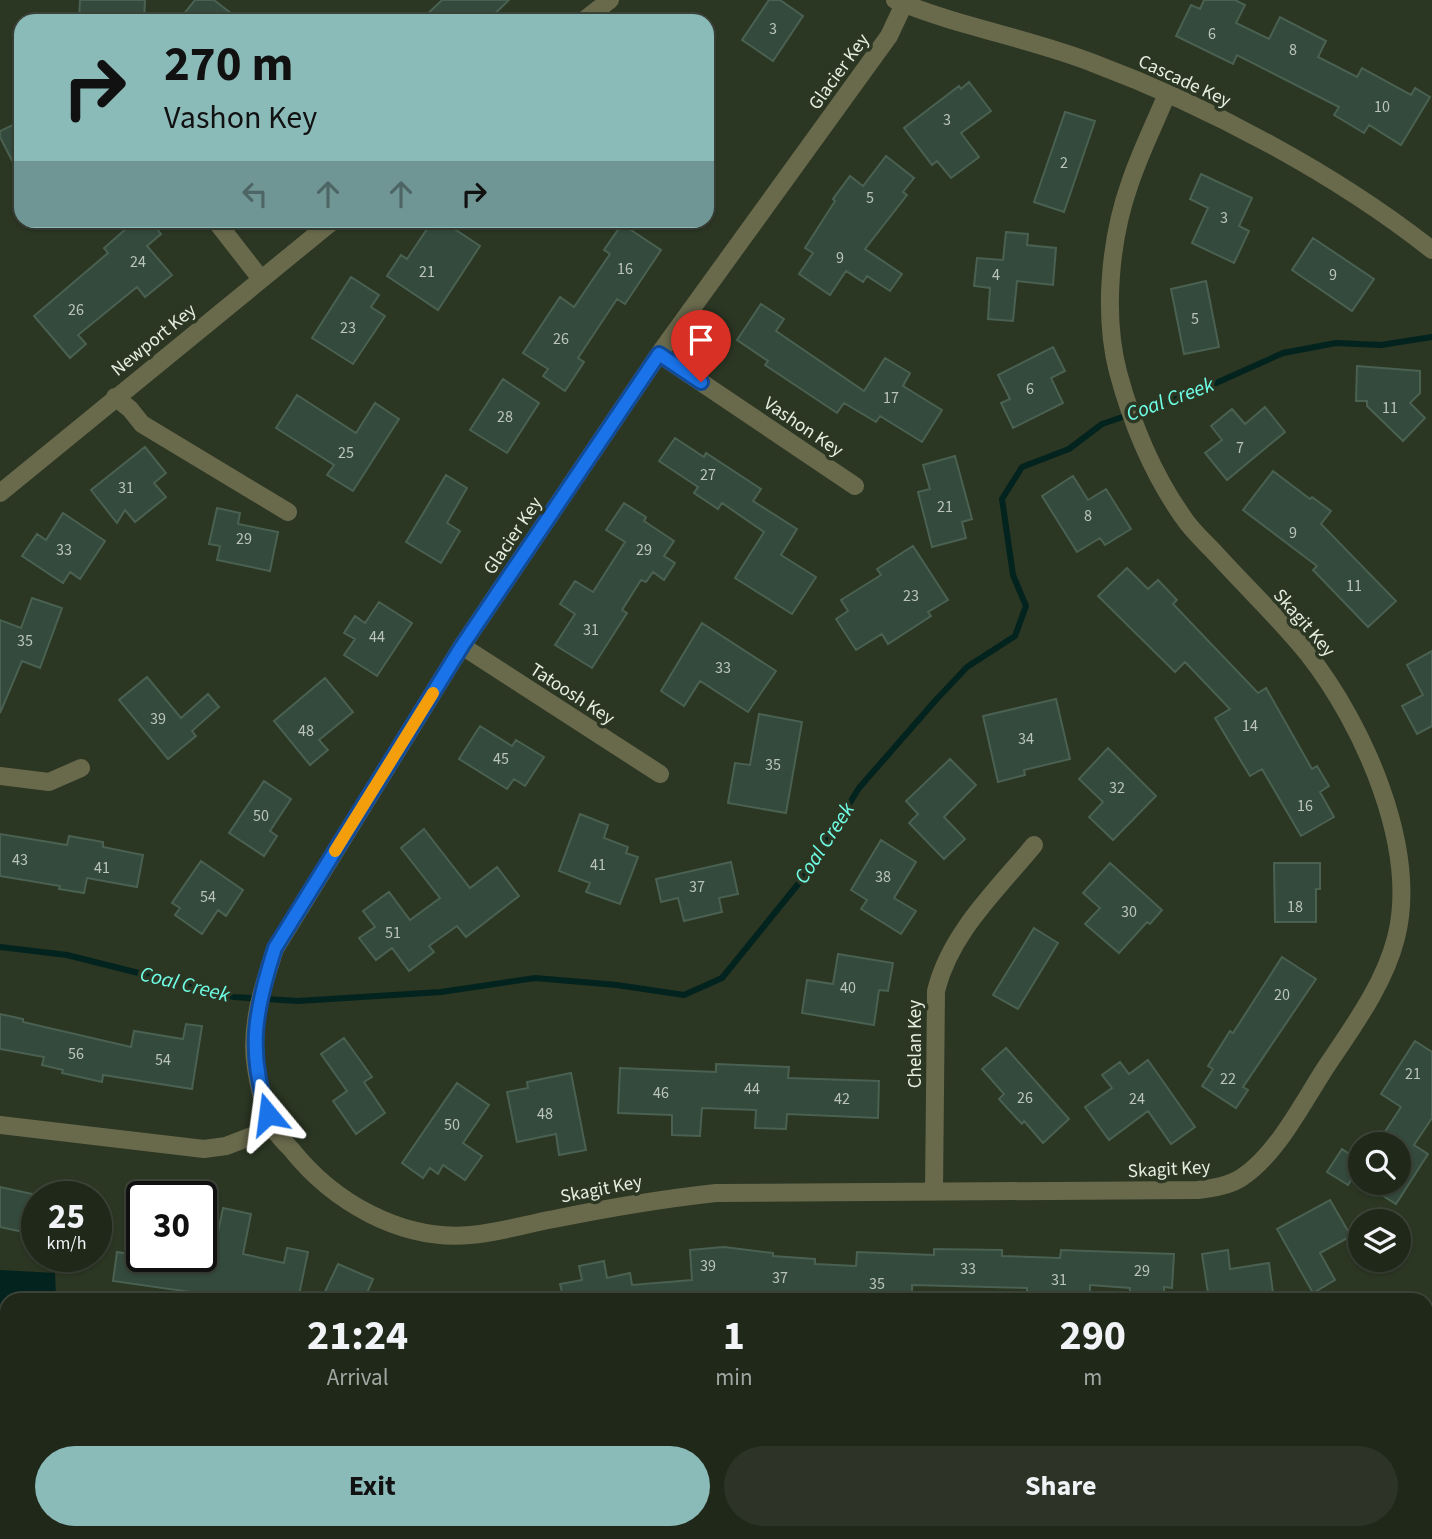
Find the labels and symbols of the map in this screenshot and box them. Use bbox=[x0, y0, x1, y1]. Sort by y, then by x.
house number: 3 bbox=[769, 18, 777, 40]
house number: 6 bbox=[1208, 23, 1216, 45]
street label: Glacier Key bbox=[802, 28, 876, 116]
house number: 8 bbox=[1289, 39, 1297, 61]
street label: Cascade Key bbox=[1134, 48, 1235, 115]
house number: 10 bbox=[1374, 96, 1390, 118]
house number: 3 bbox=[943, 109, 951, 131]
house number: 2 bbox=[1060, 152, 1068, 174]
house number: 5 bbox=[866, 187, 874, 209]
house number: 3 bbox=[1220, 207, 1228, 229]
house number: 9 bbox=[836, 247, 844, 269]
house number: 24 bbox=[130, 251, 146, 273]
house number: 16 bbox=[617, 258, 633, 280]
house number: 21 bbox=[419, 261, 435, 283]
house number: 4 bbox=[992, 264, 1000, 286]
house number: 9 bbox=[1329, 264, 1337, 286]
street label: Newport Key bbox=[106, 297, 202, 383]
house number: 26 bbox=[68, 299, 84, 321]
house number: 5 bbox=[1191, 308, 1199, 330]
pin bbox=[671, 310, 731, 382]
house number: 23 bbox=[340, 317, 356, 339]
house number: 26 bbox=[553, 328, 569, 350]
water label: Coal Creek bbox=[1122, 369, 1219, 429]
house number: 6 bbox=[1026, 378, 1034, 400]
house number: 17 bbox=[883, 387, 899, 409]
street label: Vashon Key bbox=[758, 391, 849, 464]
house number: 11 bbox=[1382, 397, 1398, 419]
house number: 28 bbox=[497, 406, 513, 428]
house number: 7 bbox=[1236, 437, 1244, 459]
house number: 25 bbox=[338, 442, 354, 464]
house number: 27 bbox=[700, 464, 716, 486]
house number: 31 bbox=[118, 477, 134, 499]
street label: Glacier Key bbox=[477, 491, 549, 580]
house number: 21 bbox=[937, 496, 953, 518]
house number: 8 bbox=[1084, 505, 1092, 527]
house number: 9 bbox=[1289, 522, 1297, 544]
house number: 29 bbox=[236, 528, 252, 550]
house number: 33 bbox=[56, 539, 72, 561]
house number: 29 bbox=[636, 539, 652, 561]
house number: 11 bbox=[1346, 575, 1362, 597]
street label: Skagit Key bbox=[1267, 583, 1341, 663]
house number: 23 bbox=[903, 585, 919, 607]
house number: 31 bbox=[583, 619, 599, 641]
house number: 44 bbox=[369, 626, 385, 648]
house number: 35 bbox=[17, 630, 33, 652]
street label: Tatoosh Key bbox=[524, 657, 620, 732]
house number: 33 bbox=[715, 657, 731, 679]
house number: 39 bbox=[150, 708, 166, 730]
house number: 14 bbox=[1242, 715, 1258, 737]
house number: 48 bbox=[298, 720, 314, 742]
house number: 34 bbox=[1018, 728, 1034, 750]
house number: 45 bbox=[493, 748, 509, 770]
house number: 35 bbox=[765, 754, 781, 776]
house number: 32 bbox=[1109, 777, 1125, 799]
house number: 16 bbox=[1297, 795, 1313, 817]
water label: Coal Creek bbox=[786, 796, 862, 890]
house number: 50 bbox=[253, 805, 269, 827]
house number: 43 bbox=[12, 849, 28, 871]
house number: 41 bbox=[590, 854, 606, 876]
house number: 41 bbox=[94, 857, 110, 879]
house number: 38 bbox=[875, 866, 891, 888]
house number: 37 bbox=[689, 876, 705, 898]
house number: 54 bbox=[200, 886, 216, 908]
house number: 18 bbox=[1287, 896, 1303, 918]
house number: 30 bbox=[1121, 901, 1137, 923]
house number: 51 bbox=[385, 922, 401, 944]
water label: Coal Creek bbox=[137, 958, 234, 1010]
house number: 40 bbox=[840, 977, 856, 999]
house number: 20 bbox=[1274, 984, 1290, 1006]
street label: Chelan Key bbox=[902, 1000, 929, 1088]
house number: 56 bbox=[68, 1043, 84, 1065]
house number: 54 bbox=[155, 1049, 171, 1071]
house number: 21 bbox=[1405, 1063, 1421, 1085]
house number: 22 bbox=[1220, 1068, 1236, 1090]
position arrow bbox=[231, 1077, 305, 1151]
house number: 44 bbox=[744, 1078, 760, 1100]
house number: 46 bbox=[653, 1082, 669, 1104]
house number: 26 bbox=[1017, 1087, 1033, 1109]
house number: 42 bbox=[834, 1088, 850, 1110]
house number: 24 bbox=[1129, 1088, 1145, 1110]
house number: 48 bbox=[537, 1103, 553, 1125]
house number: 50 bbox=[444, 1114, 460, 1136]
street label: Skagit Key bbox=[1127, 1154, 1211, 1185]
street label: Skagit Key bbox=[558, 1168, 645, 1211]
speed limit sign: 30 bbox=[126, 1181, 217, 1272]
house number: 39 bbox=[700, 1255, 716, 1277]
house number: 33 bbox=[960, 1258, 976, 1280]
house number: 29 bbox=[1134, 1260, 1150, 1282]
house number: 37 bbox=[772, 1267, 788, 1289]
house number: 31 bbox=[1051, 1269, 1067, 1291]
house number: 35 bbox=[869, 1273, 885, 1295]

